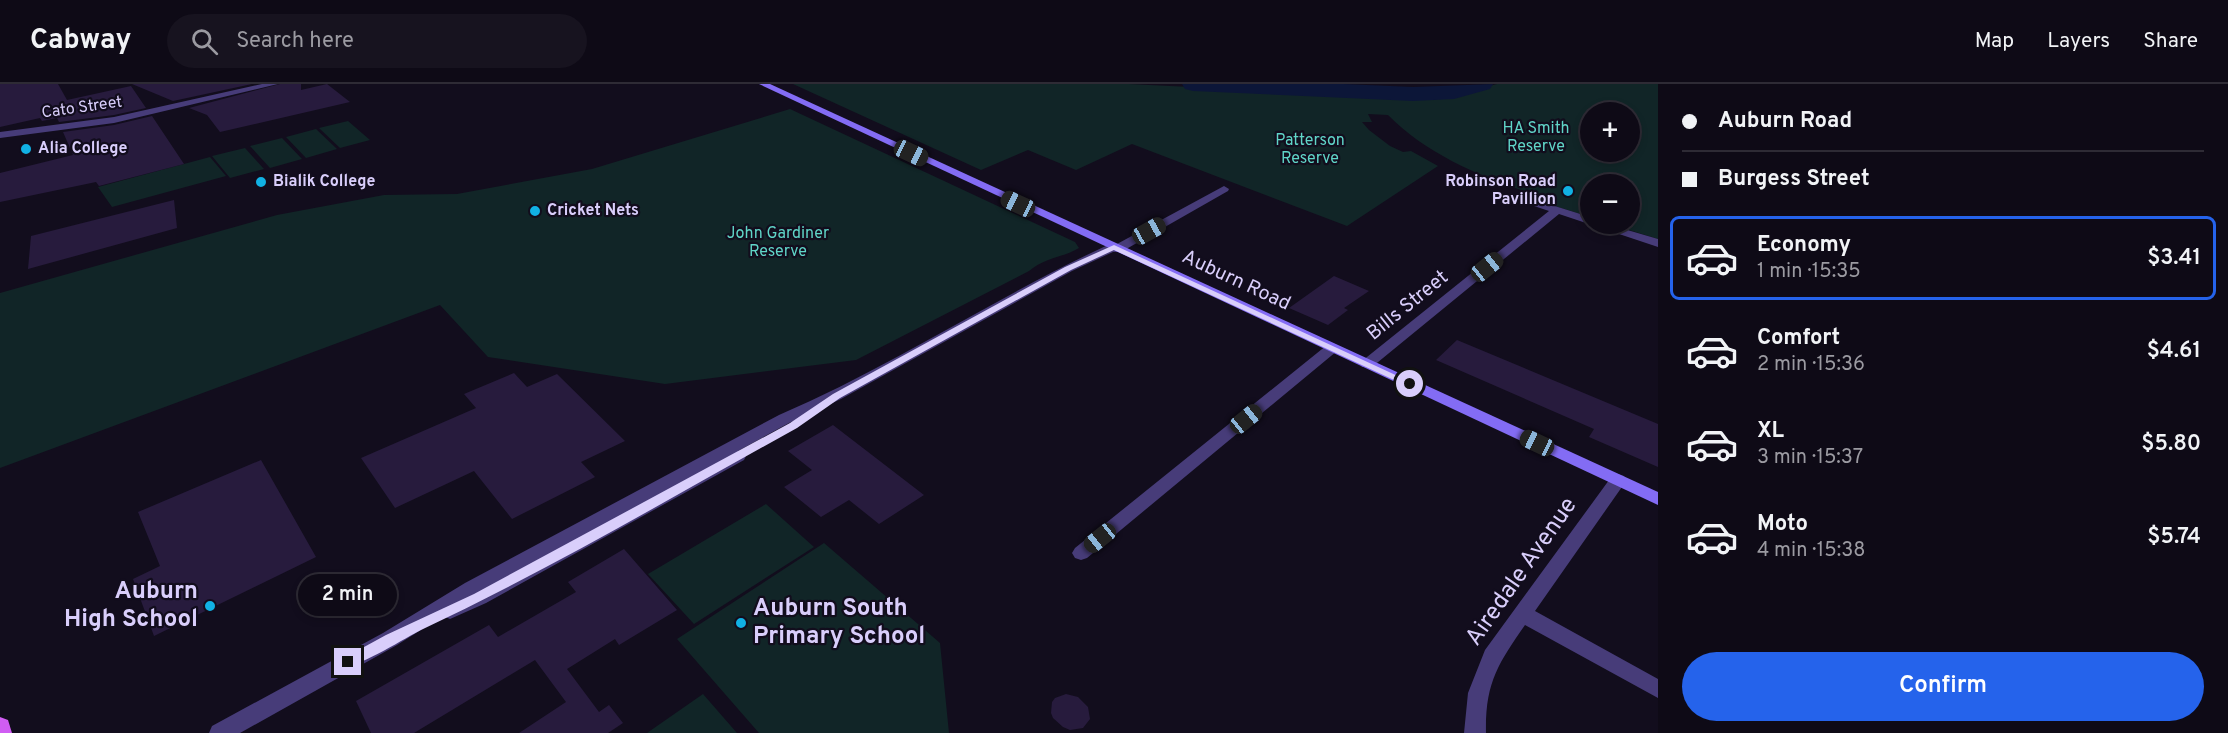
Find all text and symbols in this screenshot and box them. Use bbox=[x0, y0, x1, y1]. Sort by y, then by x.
search box bbox=[167, 14, 587, 68]
text: Cabway bbox=[30, 23, 131, 59]
icon: search bbox=[188, 25, 221, 58]
text: Search here bbox=[236, 28, 354, 55]
text: Map bbox=[1975, 28, 2014, 55]
text: Layers bbox=[2047, 28, 2110, 55]
text: Share bbox=[2143, 28, 2198, 55]
street label: Cato Street bbox=[40, 92, 124, 124]
map controls bbox=[1580, 102, 1640, 234]
button: + bbox=[1580, 102, 1640, 162]
text: Auburn Road bbox=[1718, 108, 1852, 135]
park label: HA Smith Reserve bbox=[1503, 119, 1569, 157]
park label: Patterson Reserve bbox=[1275, 131, 1345, 169]
car bbox=[891, 137, 931, 169]
place label: Alia College bbox=[38, 139, 127, 159]
marker: Alia College bbox=[19, 142, 33, 156]
text: Burgess Street bbox=[1718, 166, 1870, 193]
place label: Bialik College bbox=[273, 172, 375, 192]
place label: Robinson Road Pavillion bbox=[1445, 172, 1556, 210]
button: − bbox=[1580, 174, 1640, 234]
marker: Bialik College bbox=[254, 175, 268, 189]
marker: Robinson Road Pavillion bbox=[1561, 184, 1575, 198]
car bbox=[998, 188, 1038, 220]
place label: Cricket Nets bbox=[547, 201, 639, 221]
marker: Cricket Nets bbox=[528, 204, 542, 218]
car bbox=[1129, 214, 1169, 248]
park label: John Gardiner Reserve bbox=[727, 224, 829, 262]
icon: car bbox=[1685, 231, 1739, 285]
text: Economy bbox=[1757, 232, 1851, 259]
street label: Auburn Road bbox=[1177, 244, 1295, 318]
text: $3.41 bbox=[2147, 245, 2201, 272]
car bbox=[1467, 249, 1507, 285]
text: 1 min · 15:35 bbox=[1757, 259, 1861, 285]
street label: Bills Street bbox=[1362, 265, 1454, 347]
icon: car bbox=[1685, 324, 1739, 378]
text: Comfort bbox=[1757, 325, 1840, 352]
text: $4.61 bbox=[2147, 338, 2201, 365]
text: 2 min · 15:36 bbox=[1757, 352, 1865, 378]
route start bbox=[1396, 370, 1423, 397]
car bbox=[1226, 401, 1266, 437]
icon: car bbox=[1685, 417, 1739, 471]
text: XL bbox=[1757, 418, 1784, 445]
car bbox=[1517, 427, 1557, 459]
text: $5.80 bbox=[2141, 431, 2201, 458]
text: 3 min · 15:37 bbox=[1757, 445, 1863, 471]
street label: Airedale Avenue bbox=[1460, 492, 1584, 652]
icon: car bbox=[1685, 510, 1739, 564]
text: Moto bbox=[1757, 511, 1808, 538]
car bbox=[1080, 520, 1120, 556]
text: $5.74 bbox=[2147, 524, 2201, 551]
text: 4 min · 15:38 bbox=[1757, 538, 1865, 564]
callout: 2 min bbox=[298, 575, 398, 617]
place label: Auburn High School bbox=[64, 577, 198, 635]
text: 2 min bbox=[322, 582, 373, 608]
place label: Auburn South Primary School bbox=[753, 594, 925, 652]
marker: Auburn High School bbox=[203, 599, 217, 613]
marker: Auburn South Primary School bbox=[734, 616, 748, 630]
route end bbox=[334, 648, 361, 675]
button: Confirm bbox=[1682, 652, 2204, 721]

